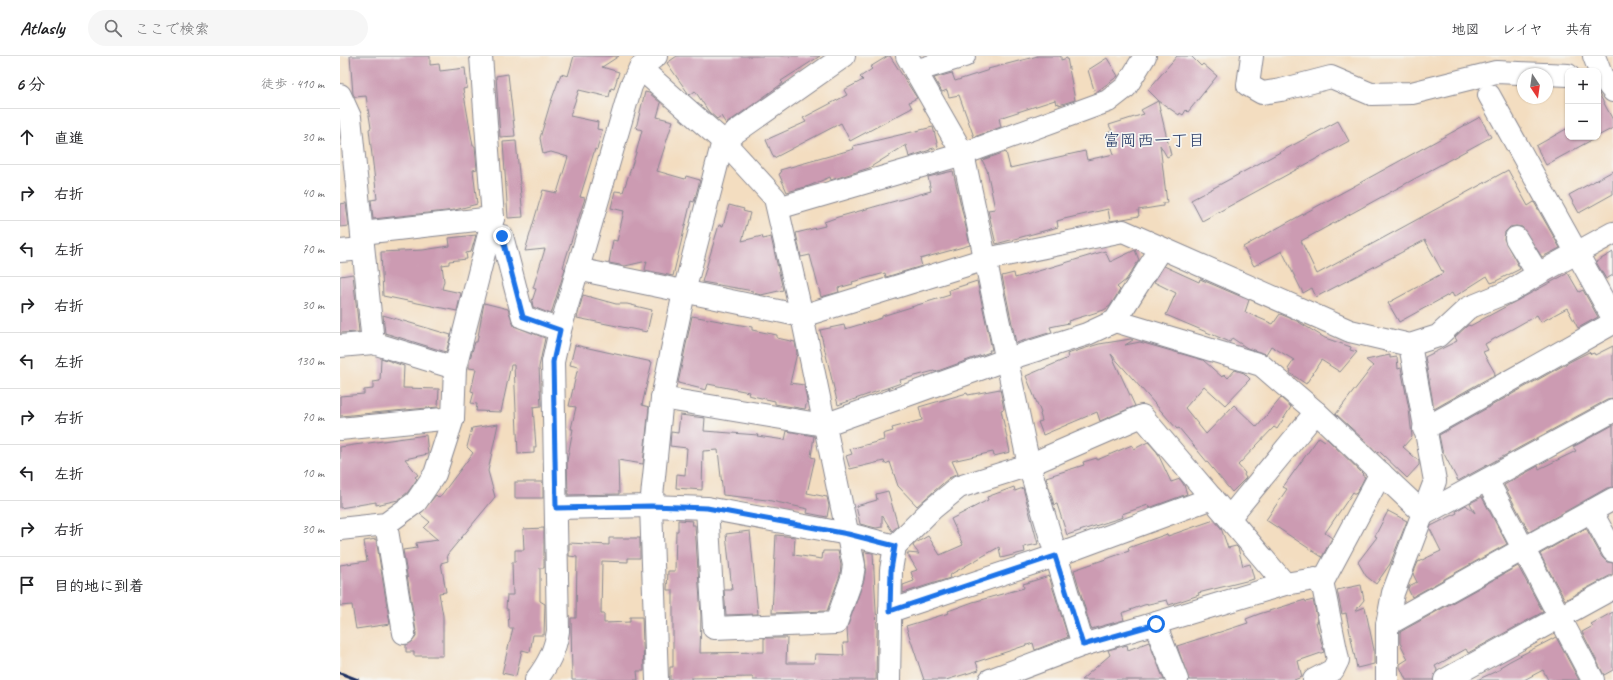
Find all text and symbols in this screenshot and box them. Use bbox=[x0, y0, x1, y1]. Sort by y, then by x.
search box bbox=[88, 10, 368, 46]
text: Atlasly bbox=[20, 16, 64, 40]
icon: search bbox=[102, 17, 124, 39]
text: ここで検索 bbox=[134, 20, 209, 39]
text: 地図 bbox=[1452, 21, 1480, 38]
text: レイヤ bbox=[1502, 21, 1543, 38]
text: 共有 bbox=[1565, 21, 1593, 38]
north arrow bbox=[1517, 68, 1553, 104]
map controls bbox=[1565, 68, 1601, 140]
button: + bbox=[1565, 68, 1601, 104]
text: 6 分 bbox=[16, 74, 45, 95]
text: 徒歩 · 410 m bbox=[261, 76, 324, 92]
button: − bbox=[1565, 104, 1601, 140]
icon: ahead bbox=[16, 126, 38, 148]
text: 直進 bbox=[54, 129, 84, 148]
text: 30 m bbox=[302, 129, 324, 145]
district label: 富岡西一丁目 bbox=[1103, 130, 1205, 151]
icon: right bbox=[16, 182, 38, 204]
text: 右折 bbox=[54, 185, 84, 204]
text: 40 m bbox=[302, 185, 324, 201]
route end bbox=[493, 227, 511, 245]
icon: left bbox=[16, 238, 38, 260]
text: 左折 bbox=[54, 241, 84, 260]
text: 70 m bbox=[302, 241, 324, 257]
icon: right bbox=[16, 294, 38, 316]
text: 右折 bbox=[54, 297, 84, 316]
text: 30 m bbox=[302, 297, 324, 313]
icon: left bbox=[16, 350, 38, 372]
text: 左折 bbox=[54, 353, 84, 372]
text: 130 m bbox=[296, 353, 324, 369]
icon: right bbox=[16, 406, 38, 428]
text: 右折 bbox=[54, 409, 84, 428]
text: 70 m bbox=[302, 409, 324, 425]
icon: left bbox=[16, 462, 38, 484]
text: 左折 bbox=[54, 465, 84, 484]
text: 10 m bbox=[302, 465, 324, 481]
icon: right bbox=[16, 518, 38, 540]
text: 右折 bbox=[54, 521, 84, 540]
text: 30 m bbox=[302, 521, 324, 537]
icon: arrive bbox=[16, 574, 38, 596]
text: 目的地に到着 bbox=[54, 577, 144, 596]
route start bbox=[1147, 615, 1165, 633]

